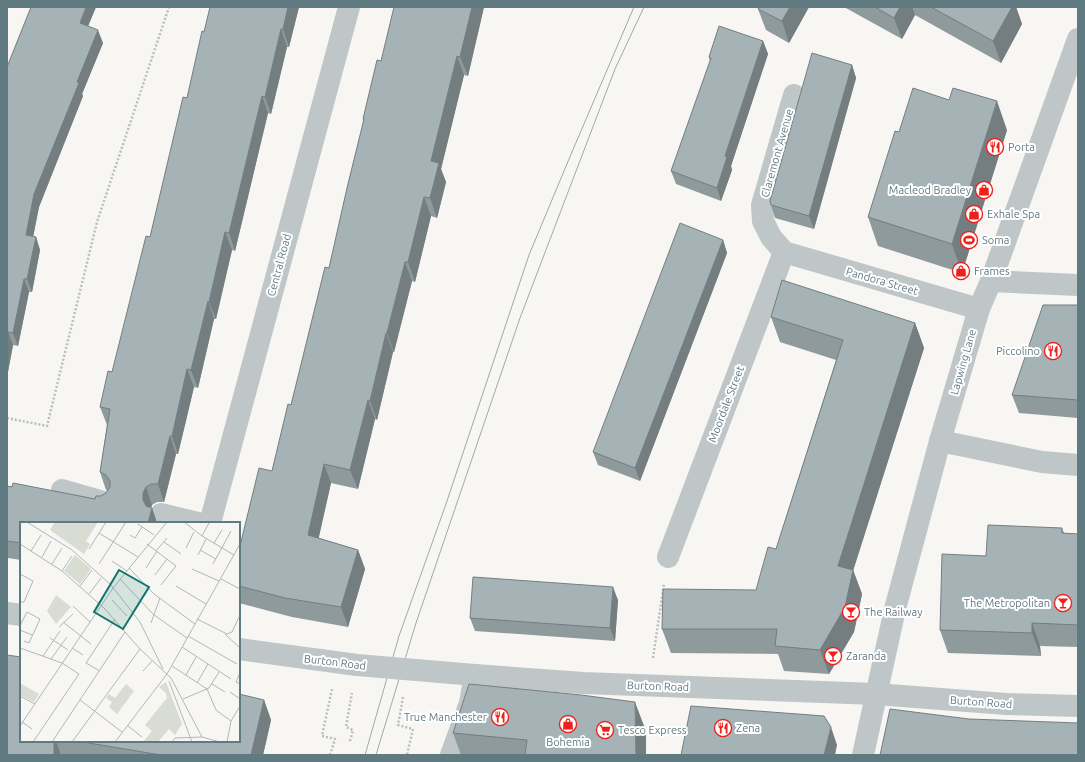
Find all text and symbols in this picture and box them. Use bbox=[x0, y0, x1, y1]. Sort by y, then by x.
street label: Claremont Avenue bbox=[759, 107, 795, 199]
restaurant icon: Porta bbox=[985, 137, 1005, 157]
place label: Porta bbox=[1008, 141, 1035, 153]
shop icon: Macleod Bradley bbox=[974, 180, 994, 200]
place label: Macleod Bradley bbox=[889, 184, 972, 196]
shop icon: Exhale Spa bbox=[964, 204, 984, 224]
place label: Exhale Spa bbox=[987, 208, 1040, 220]
sports icon: Soma bbox=[959, 230, 979, 250]
street label: Central Road bbox=[265, 233, 293, 297]
place label: Soma bbox=[982, 234, 1009, 246]
shop icon: Frames bbox=[951, 261, 971, 281]
street label: Pandora Street bbox=[845, 265, 920, 297]
place label: Frames bbox=[974, 265, 1010, 277]
street label: Lapwing Lane bbox=[948, 328, 978, 396]
restaurant icon: Piccolino bbox=[1043, 341, 1063, 361]
place label: Piccolino bbox=[996, 345, 1040, 357]
street label: Moordale Street bbox=[706, 363, 746, 444]
inset map bbox=[20, 522, 240, 742]
bar icon: The Metropolitan bbox=[1053, 593, 1073, 613]
place label: The Metropolitan bbox=[964, 597, 1050, 609]
bar icon: The Railway bbox=[841, 602, 861, 622]
place label: The Railway bbox=[864, 606, 923, 618]
bar icon: Zaranda bbox=[823, 646, 843, 666]
place label: Zaranda bbox=[846, 650, 886, 662]
street label: Burton Road bbox=[303, 652, 367, 672]
street label: Burton Road bbox=[627, 679, 689, 693]
street label: Burton Road bbox=[949, 694, 1013, 710]
restaurant icon: True Manchester bbox=[490, 707, 510, 727]
place label: True Manchester bbox=[404, 711, 488, 723]
shop icon: Bohemia bbox=[558, 714, 578, 734]
restaurant icon: Zena bbox=[713, 718, 733, 738]
supermarket icon: Tesco Express bbox=[595, 720, 615, 740]
place label: Zena bbox=[736, 722, 760, 734]
place label: Tesco Express bbox=[618, 724, 687, 736]
place label: Bohemia bbox=[546, 736, 590, 748]

